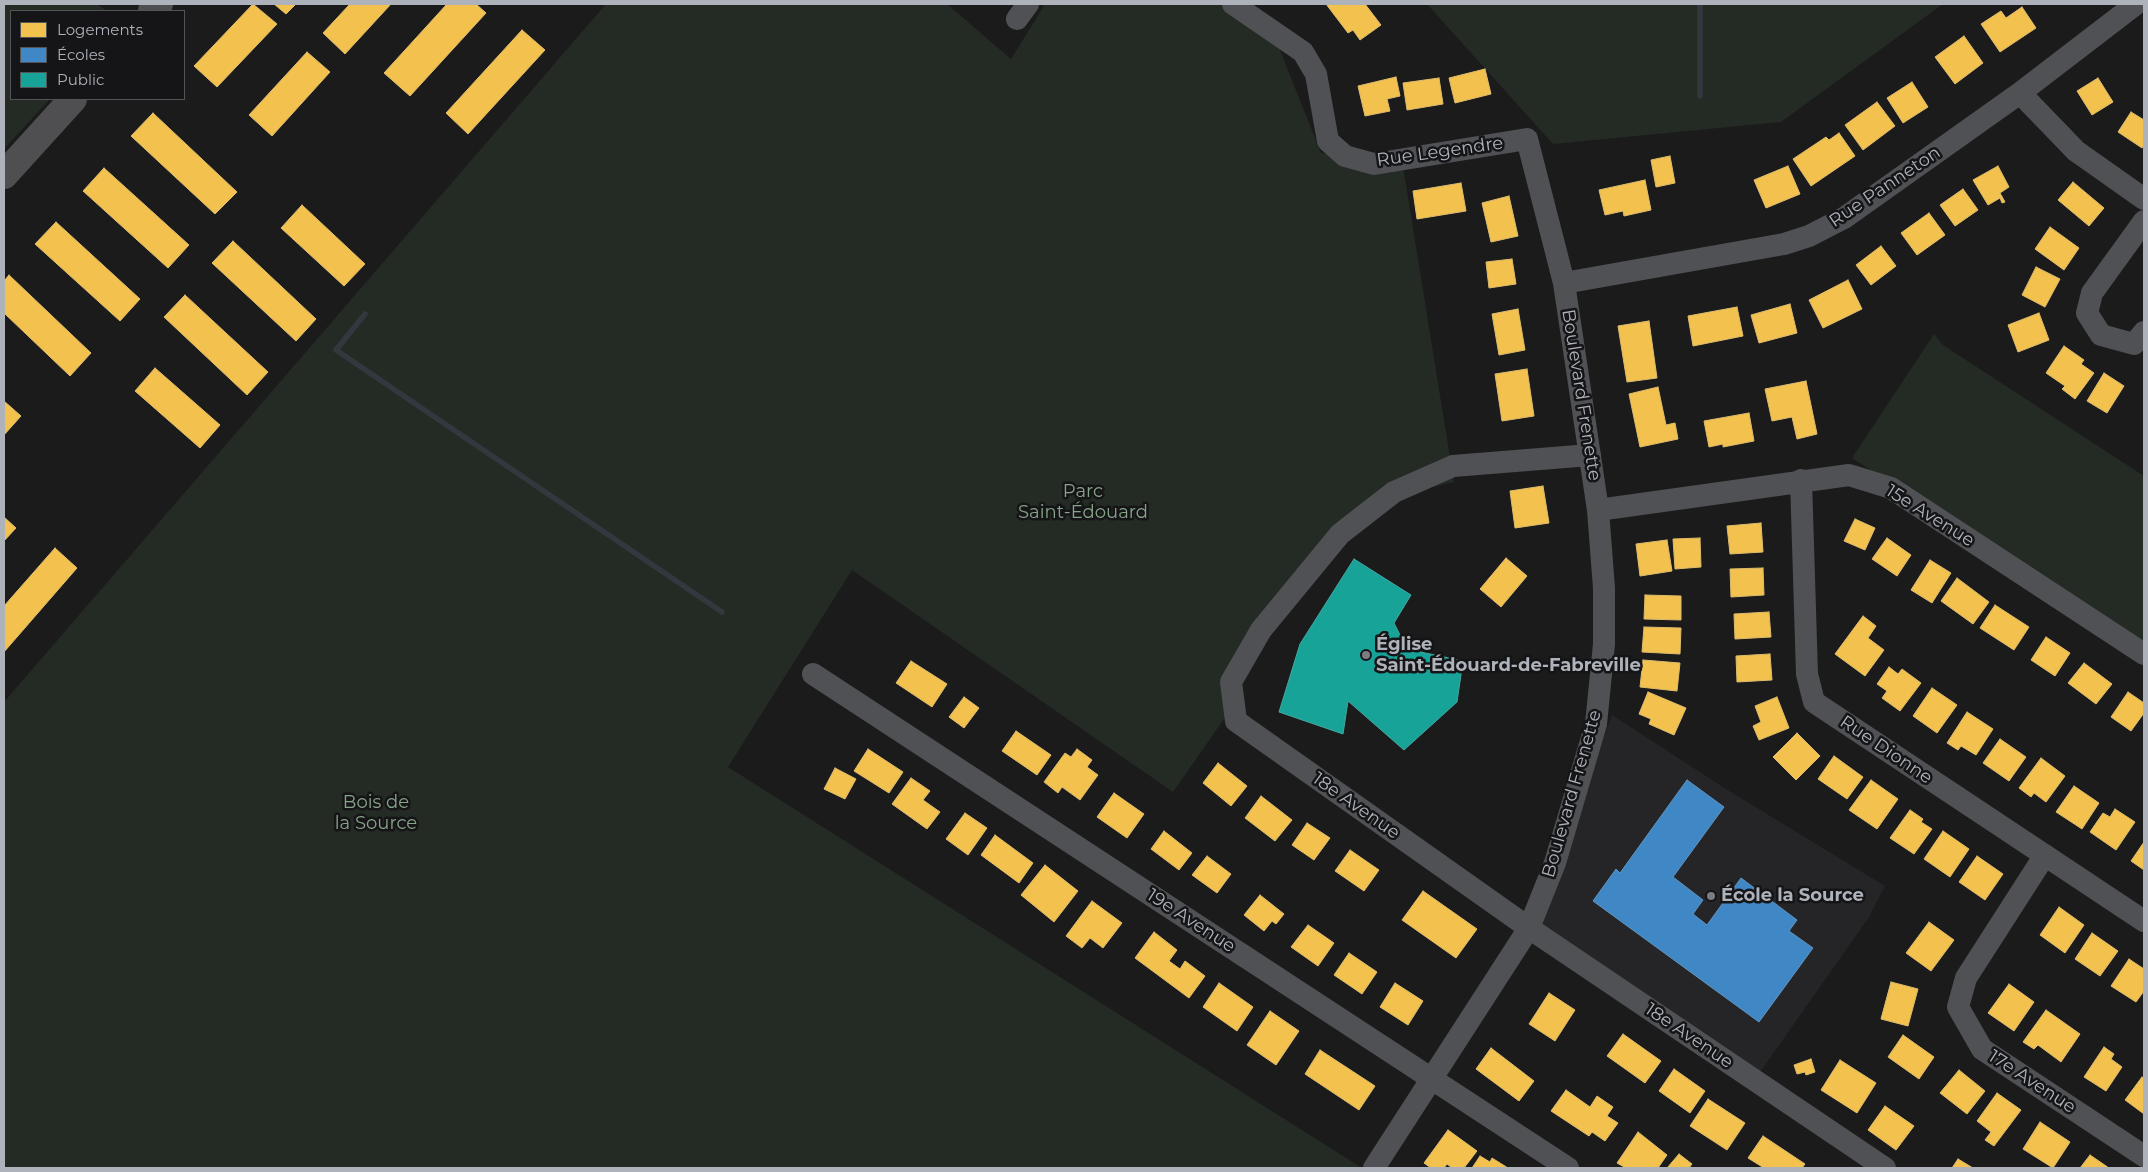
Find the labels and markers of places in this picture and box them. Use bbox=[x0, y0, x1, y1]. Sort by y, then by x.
place label: Église Saint-Édouard-de-Fabreville bbox=[1376, 634, 1641, 676]
marker: Église Saint-Édouard-de-Fabreville bbox=[1360, 649, 1372, 661]
place label: École la Source bbox=[1721, 885, 1864, 907]
marker: École la Source bbox=[1705, 890, 1717, 902]

